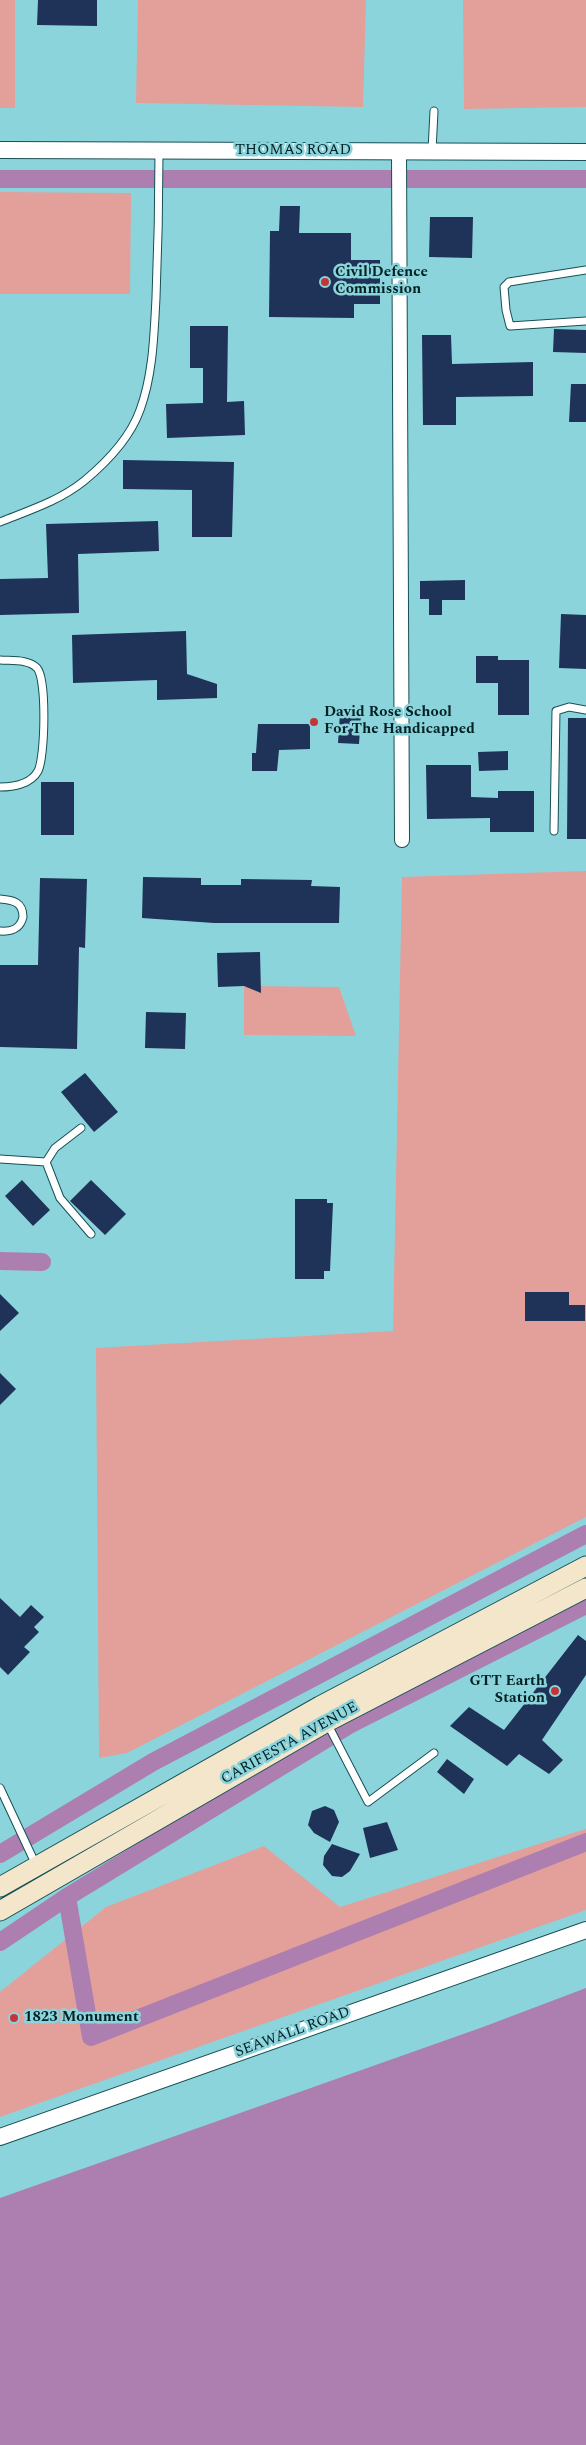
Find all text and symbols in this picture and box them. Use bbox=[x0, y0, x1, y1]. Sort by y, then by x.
street label: THOMAS ROAD bbox=[235, 142, 351, 160]
place label: Civil Defence Commission bbox=[335, 264, 428, 299]
marker: Civil Defence Commission bbox=[319, 276, 331, 288]
place label: David Rose School For The Handicapped bbox=[324, 704, 475, 739]
marker: David Rose School For The Handicapped bbox=[308, 716, 320, 728]
place label: GTT Earth Station bbox=[469, 1673, 545, 1708]
marker: GTT Earth Station bbox=[549, 1685, 561, 1697]
street label: CARIFESTA AVENUE bbox=[218, 1699, 362, 1789]
street label: SEAWALL ROAD bbox=[233, 2004, 353, 2062]
place label: 1823 Monument bbox=[24, 2009, 139, 2027]
marker: 1823 Monument bbox=[8, 2012, 20, 2024]

